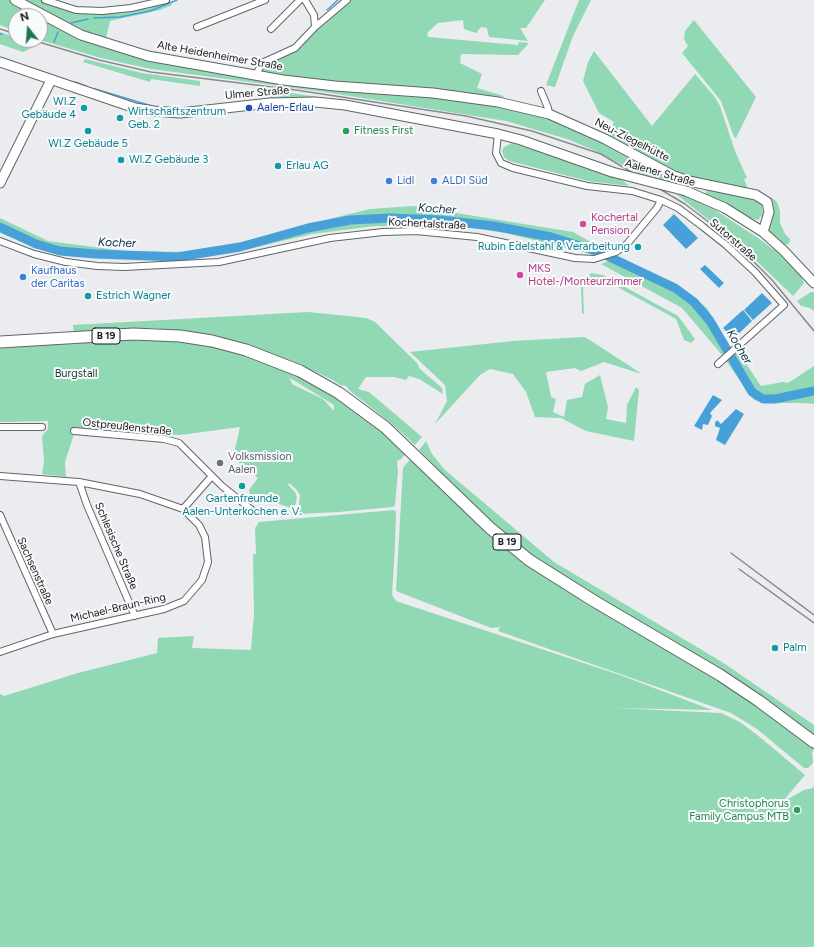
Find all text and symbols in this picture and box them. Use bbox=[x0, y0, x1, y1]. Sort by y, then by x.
north arrow bbox=[8, 8, 48, 48]
text: N bbox=[19, 10, 31, 24]
street label: Alte Heidenheimer Straße bbox=[156, 38, 284, 74]
street label: Ulmer Straße bbox=[224, 84, 290, 102]
place label: WI.Z Gebäude 4 bbox=[21, 95, 76, 121]
place label: Aalen-Erlau bbox=[257, 101, 314, 115]
marker: WI.Z Gebäude 4 bbox=[79, 103, 89, 113]
marker: Aalen-Erlau bbox=[244, 103, 254, 113]
place label: Wirtschaftszentrum Geb. 2 bbox=[128, 105, 226, 131]
marker: Wirtschaftszentrum Geb. 2 bbox=[115, 113, 125, 123]
street label: Neu-Ziegelhütte bbox=[592, 115, 672, 165]
place label: Fitness First bbox=[354, 124, 413, 138]
marker: WI.Z Gebäude 5 bbox=[83, 126, 93, 136]
marker: Fitness First bbox=[341, 126, 351, 136]
place label: WI.Z Gebäude 5 bbox=[48, 137, 128, 151]
place label: WI.Z Gebäude 3 bbox=[129, 153, 208, 167]
marker: WI.Z Gebäude 3 bbox=[116, 155, 126, 165]
street label: Aalener Straße bbox=[623, 157, 697, 189]
place label: Erlau AG bbox=[286, 159, 329, 173]
marker: Erlau AG bbox=[273, 161, 283, 171]
place label: Lidl bbox=[397, 174, 414, 188]
place label: ALDI Süd bbox=[442, 174, 488, 188]
marker: Lidl bbox=[384, 176, 394, 186]
marker: ALDI Süd bbox=[429, 176, 439, 186]
water label: Kocher bbox=[418, 200, 456, 218]
place label: Kochertal Pension bbox=[591, 211, 638, 237]
street label: Kochertalstraße bbox=[388, 215, 466, 233]
street label: Sutorstraße bbox=[707, 216, 759, 264]
marker: Kochertal Pension bbox=[578, 219, 588, 229]
water label: Kocher bbox=[98, 235, 136, 251]
place label: Rubin Edelstahl & Verarbeitung bbox=[478, 240, 630, 254]
marker: Rubin Edelstahl & Verarbeitung bbox=[633, 242, 643, 252]
place label: MKS Hotel-/Monteurzimmer bbox=[528, 262, 642, 288]
place label: Kaufhaus der Caritas bbox=[31, 264, 85, 290]
marker: MKS Hotel-/Monteurzimmer bbox=[515, 270, 525, 280]
marker: Kaufhaus der Caritas bbox=[18, 272, 28, 282]
place label: Estrich Wagner bbox=[96, 289, 171, 303]
marker: Estrich Wagner bbox=[83, 291, 93, 301]
water label: Kocher bbox=[723, 327, 755, 367]
road number: B 19 bbox=[92, 328, 120, 344]
park label: Burgstall bbox=[55, 367, 97, 381]
street label: Ostpreußenstraße bbox=[82, 416, 172, 438]
place label: Volksmission Aalen bbox=[228, 450, 292, 476]
marker: Volksmission Aalen bbox=[215, 458, 225, 468]
marker: Gartenfreunde Aalen-Unterkochen e. V. bbox=[237, 481, 247, 491]
place label: Gartenfreunde Aalen-Unterkochen e. V. bbox=[182, 492, 302, 518]
street label: Schlesische Straße bbox=[92, 500, 140, 592]
road number: B 19 bbox=[493, 534, 521, 550]
street label: Sachsenstraße bbox=[14, 535, 56, 607]
street label: Michael-Braun-Ring bbox=[69, 591, 167, 625]
place label: Palm bbox=[783, 641, 807, 655]
marker: Palm bbox=[770, 643, 780, 653]
place label: Christophorus Family Campus MTB bbox=[689, 797, 789, 823]
marker: Christophorus Family Campus MTB bbox=[792, 805, 802, 815]

